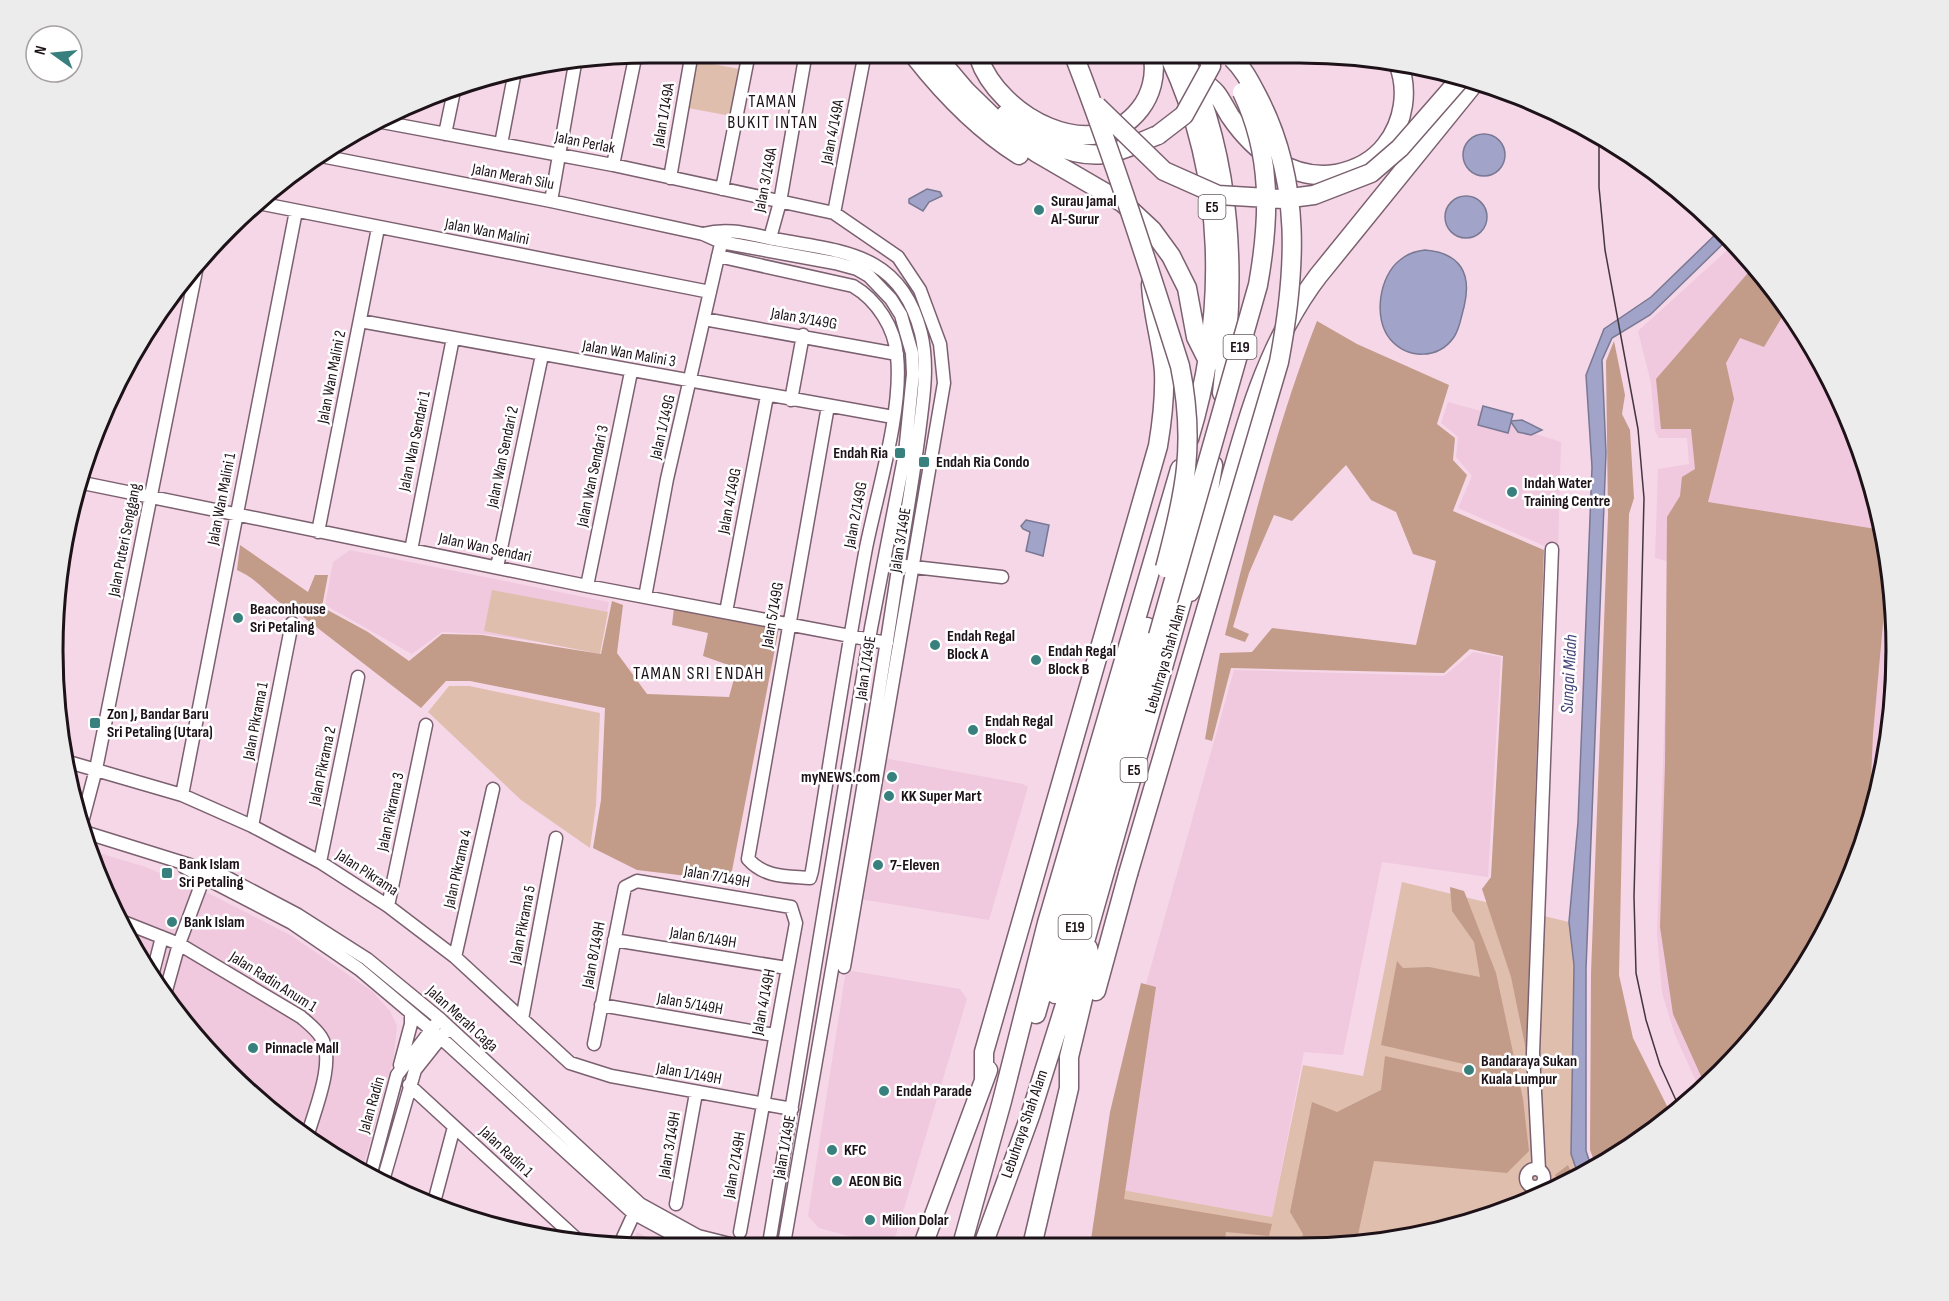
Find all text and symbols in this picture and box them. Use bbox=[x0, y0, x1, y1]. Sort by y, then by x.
north arrow bbox=[24, 24, 84, 84]
text: N bbox=[31, 44, 51, 57]
street label: Jalan 1/149A bbox=[649, 81, 679, 150]
district label: TAMAN BUKIT INTAN bbox=[727, 91, 819, 133]
street label: Jalan 4/149A bbox=[817, 98, 849, 167]
street label: Jalan Perlak bbox=[552, 128, 617, 158]
street label: Jalan 3/149A bbox=[750, 146, 782, 215]
street label: Jalan Merah Silu bbox=[469, 160, 556, 194]
place label: Surau Jamal Al-Surur bbox=[1050, 192, 1117, 229]
road number: E5 bbox=[1198, 195, 1226, 219]
marker: Surau Jamal Al-Surur bbox=[1032, 203, 1046, 217]
street label: Jalan Wan Malini bbox=[442, 214, 531, 249]
street label: Jalan 3/149G bbox=[768, 304, 839, 334]
street label: Jalan Wan Malini 2 bbox=[313, 329, 350, 426]
road number: E19 bbox=[1224, 335, 1256, 359]
street label: Jalan Wan Malini 3 bbox=[580, 336, 677, 372]
street label: Jalan Wan Sendari 1 bbox=[395, 389, 435, 494]
street label: Jalan 1/149G bbox=[646, 393, 680, 462]
street label: Jalan Wan Sendari 2 bbox=[483, 405, 523, 510]
street label: Jalan Wan Sendari 3 bbox=[573, 424, 613, 529]
place label: Endah Ria bbox=[833, 444, 888, 463]
marker: Endah Ria bbox=[893, 446, 907, 460]
street label: Jalan Wan Malini 1 bbox=[204, 451, 240, 548]
place label: Endah Ria Condo bbox=[936, 453, 1029, 472]
marker: Endah Ria Condo bbox=[917, 455, 931, 469]
street label: Jalan 4/149G bbox=[714, 466, 746, 537]
place label: Indah Water Training Centre bbox=[1524, 474, 1610, 511]
street label: Jalan 2/149G bbox=[840, 480, 872, 551]
street label: Jalan Puteri Senggang bbox=[105, 482, 145, 599]
marker: Indah Water Training Centre bbox=[1505, 485, 1519, 499]
street label: Jalan 3/149E bbox=[886, 506, 915, 575]
street label: Jalan Wan Sendari bbox=[436, 529, 533, 567]
street label: Jalan 5/149G bbox=[758, 581, 788, 650]
place label: Beaconhouse Sri Petaling bbox=[250, 600, 326, 637]
street label: Lebuhraya Shah Alam bbox=[1141, 602, 1191, 716]
marker: Beaconhouse Sri Petaling bbox=[231, 611, 245, 625]
place label: Endah Regal Block A bbox=[947, 627, 1015, 664]
water label: Sungai Midah bbox=[1556, 634, 1582, 714]
street label: Jalan 1/149E bbox=[851, 635, 880, 702]
marker: Endah Regal Block A bbox=[928, 638, 942, 652]
place label: Endah Regal Block B bbox=[1048, 642, 1116, 679]
marker: Endah Regal Block B bbox=[1029, 653, 1043, 667]
district label: TAMAN SRI ENDAH bbox=[633, 663, 765, 684]
street label: Jalan Pikrama 1 bbox=[239, 680, 273, 763]
place label: Zon J, Bandar Baru Sri Petaling (Utara) bbox=[107, 705, 213, 742]
place label: Endah Regal Block C bbox=[985, 712, 1053, 749]
marker: Zon J, Bandar Baru Sri Petaling (Utara) bbox=[88, 716, 102, 730]
marker: Endah Regal Block C bbox=[966, 723, 980, 737]
street label: Jalan Pikrama 2 bbox=[305, 725, 341, 808]
road number: E5 bbox=[1120, 758, 1148, 782]
place label: myNEWS.com bbox=[801, 768, 880, 787]
marker: myNEWS.com bbox=[885, 770, 899, 784]
street label: Jalan Pikrama 3 bbox=[373, 771, 409, 854]
place label: KK Super Mart bbox=[901, 787, 982, 806]
marker: KK Super Mart bbox=[882, 789, 896, 803]
street label: Jalan Pikrama 4 bbox=[440, 828, 476, 911]
street label: Jalan Pikrama bbox=[331, 845, 402, 900]
place label: Bank Islam Sri Petaling bbox=[179, 855, 244, 892]
place label: 7-Eleven bbox=[890, 856, 940, 875]
marker: 7-Eleven bbox=[871, 858, 885, 872]
street label: Jalan 7/149H bbox=[682, 862, 751, 892]
marker: Bank Islam Sri Petaling bbox=[160, 866, 174, 880]
street label: Jalan Pikrama 5 bbox=[506, 884, 540, 967]
place label: Bank Islam bbox=[184, 913, 245, 932]
marker: Bank Islam bbox=[165, 915, 179, 929]
road number: E19 bbox=[1058, 915, 1092, 939]
street label: Jalan 8/149H bbox=[578, 920, 610, 991]
street label: Jalan 6/149H bbox=[667, 923, 738, 953]
street label: Jalan Radin Anum 1 bbox=[225, 947, 321, 1017]
street label: Jalan 4/149H bbox=[748, 967, 780, 1038]
street label: Jalan Merah Caga bbox=[422, 981, 502, 1056]
street label: Jalan 5/149H bbox=[655, 989, 724, 1019]
place label: Pinnacle Mall bbox=[265, 1039, 339, 1058]
marker: Pinnacle Mall bbox=[246, 1041, 260, 1055]
place label: Bandaraya Sukan Kuala Lumpur bbox=[1481, 1052, 1577, 1089]
street label: Jalan 1/149H bbox=[654, 1059, 723, 1089]
marker: Bandaraya Sukan Kuala Lumpur bbox=[1462, 1063, 1476, 1077]
street label: Lebuhraya Shah Alam bbox=[998, 1067, 1052, 1181]
street label: Jalan Radin bbox=[355, 1075, 389, 1136]
place label: Endah Parade bbox=[896, 1082, 972, 1101]
marker: Endah Parade bbox=[877, 1084, 891, 1098]
street label: Jalan 3/149H bbox=[655, 1110, 685, 1181]
street label: Jalan 1/149E bbox=[770, 1114, 800, 1181]
street label: Jalan Radin 1 bbox=[475, 1122, 537, 1182]
street label: Jalan 2/149H bbox=[720, 1130, 750, 1201]
place label: KFC bbox=[844, 1141, 867, 1160]
marker: KFC bbox=[825, 1143, 839, 1157]
place label: AEON BiG bbox=[848, 1172, 902, 1191]
marker: AEON BiG bbox=[830, 1174, 844, 1188]
place label: Milion Dolar bbox=[882, 1211, 949, 1230]
marker: Milion Dolar bbox=[863, 1213, 877, 1227]

